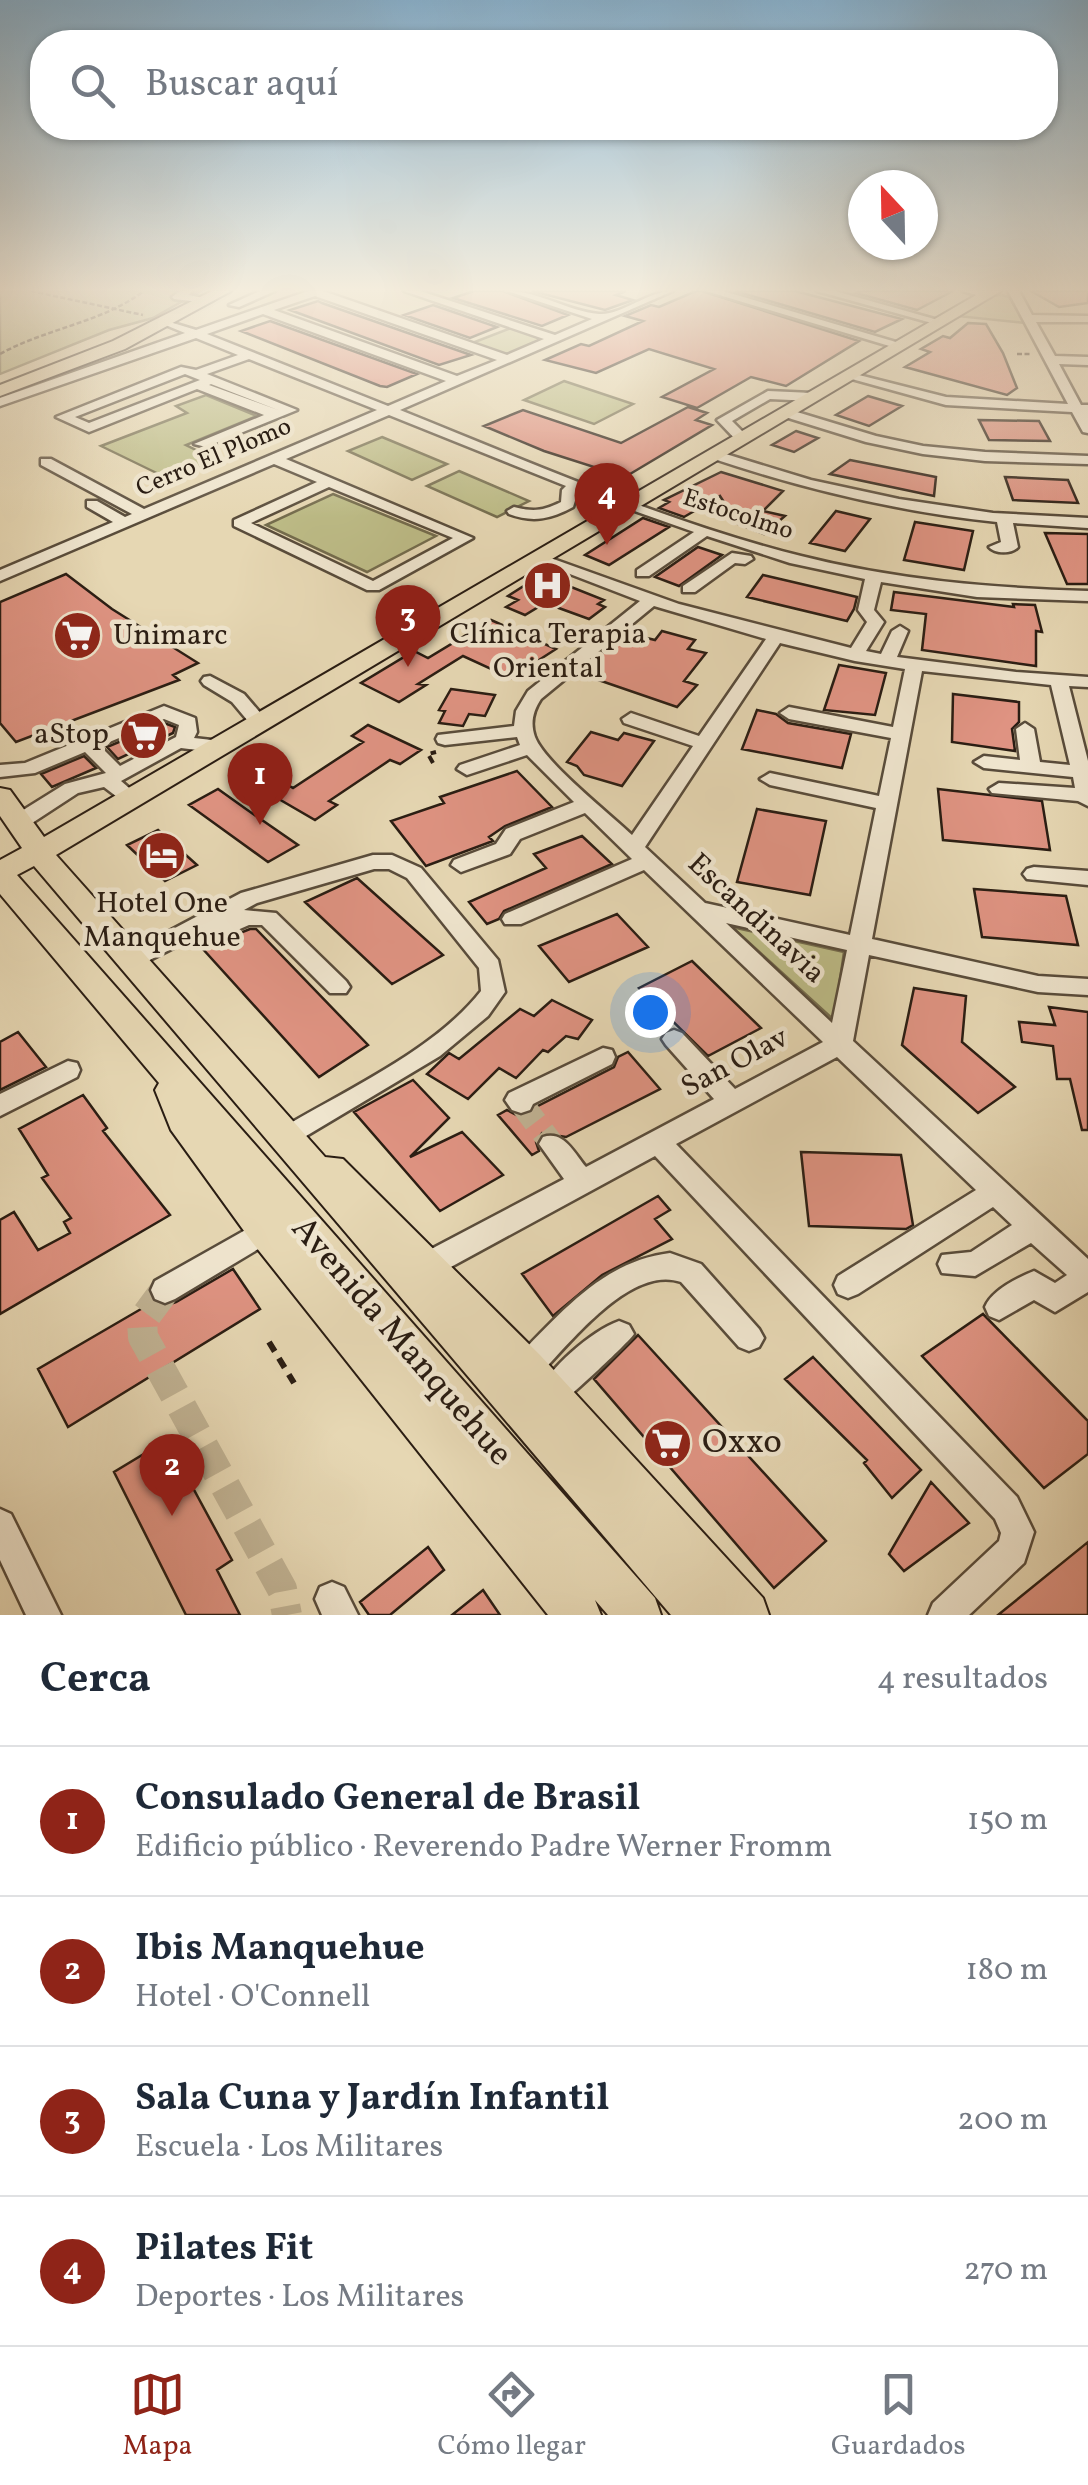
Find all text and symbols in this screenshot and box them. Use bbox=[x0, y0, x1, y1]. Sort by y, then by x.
search box bbox=[30, 30, 1058, 140]
icon: search bbox=[65, 58, 120, 113]
text: Buscar aquí bbox=[145, 59, 338, 112]
north arrow bbox=[848, 170, 938, 260]
street label: Cerro El Plomo bbox=[131, 410, 297, 506]
pin: 4 bbox=[574, 462, 640, 545]
street label: Estocolmo bbox=[678, 481, 798, 549]
hospital icon: Clínica Terapia Oriental bbox=[522, 560, 574, 612]
pin: 3 bbox=[376, 584, 440, 667]
supermarket icon: Unimarc bbox=[52, 610, 104, 662]
place label: Clínica Terapia Oriental bbox=[450, 614, 646, 690]
place label: Unimarc bbox=[113, 615, 228, 657]
supermarket icon: aStop bbox=[118, 709, 170, 761]
place label: aStop bbox=[34, 714, 109, 756]
pin: 1 bbox=[228, 742, 292, 825]
hotel icon: Hotel One Manquehue bbox=[136, 829, 188, 881]
street label: Escandinavia bbox=[678, 844, 834, 994]
place label: Hotel One Manquehue bbox=[83, 883, 241, 959]
your location bbox=[625, 987, 676, 1038]
street label: San Olav bbox=[674, 1017, 796, 1109]
street label: Avenida Manquehue bbox=[279, 1207, 523, 1477]
supermarket icon: Oxxo bbox=[641, 1417, 693, 1469]
place label: Oxxo bbox=[702, 1419, 782, 1467]
pin: 2 bbox=[140, 1434, 204, 1516]
text: Cerca bbox=[40, 1651, 151, 1710]
text: 4 resultados bbox=[877, 1658, 1048, 1702]
text: Consulado General de Brasil bbox=[135, 1773, 641, 1826]
text: 1 bbox=[66, 1799, 79, 1843]
text: 150 m bbox=[967, 1799, 1048, 1843]
text: Edificio público · Reverendo Padre Werner Fromm bbox=[135, 1826, 832, 1870]
text: Ibis Manquehue bbox=[135, 1923, 425, 1976]
text: 2 bbox=[64, 1949, 81, 1993]
text: 180 m bbox=[965, 1949, 1048, 1993]
text: Hotel · O'Connell bbox=[135, 1976, 370, 2020]
text: Sala Cuna y Jardín Infantil bbox=[135, 2073, 609, 2126]
text: 3 bbox=[64, 2099, 81, 2143]
text: 200 m bbox=[957, 2099, 1048, 2143]
text: Escuela · Los Militares bbox=[135, 2126, 443, 2170]
text: Pilates Fit bbox=[135, 2223, 313, 2276]
text: 4 bbox=[63, 2249, 82, 2293]
text: 270 m bbox=[963, 2249, 1048, 2293]
text: Deportes · Los Militares bbox=[135, 2276, 464, 2320]
tab: Mapa bbox=[123, 2367, 193, 2466]
tab: Cómo llegar bbox=[438, 2367, 586, 2466]
tab: Guardados bbox=[831, 2367, 965, 2466]

